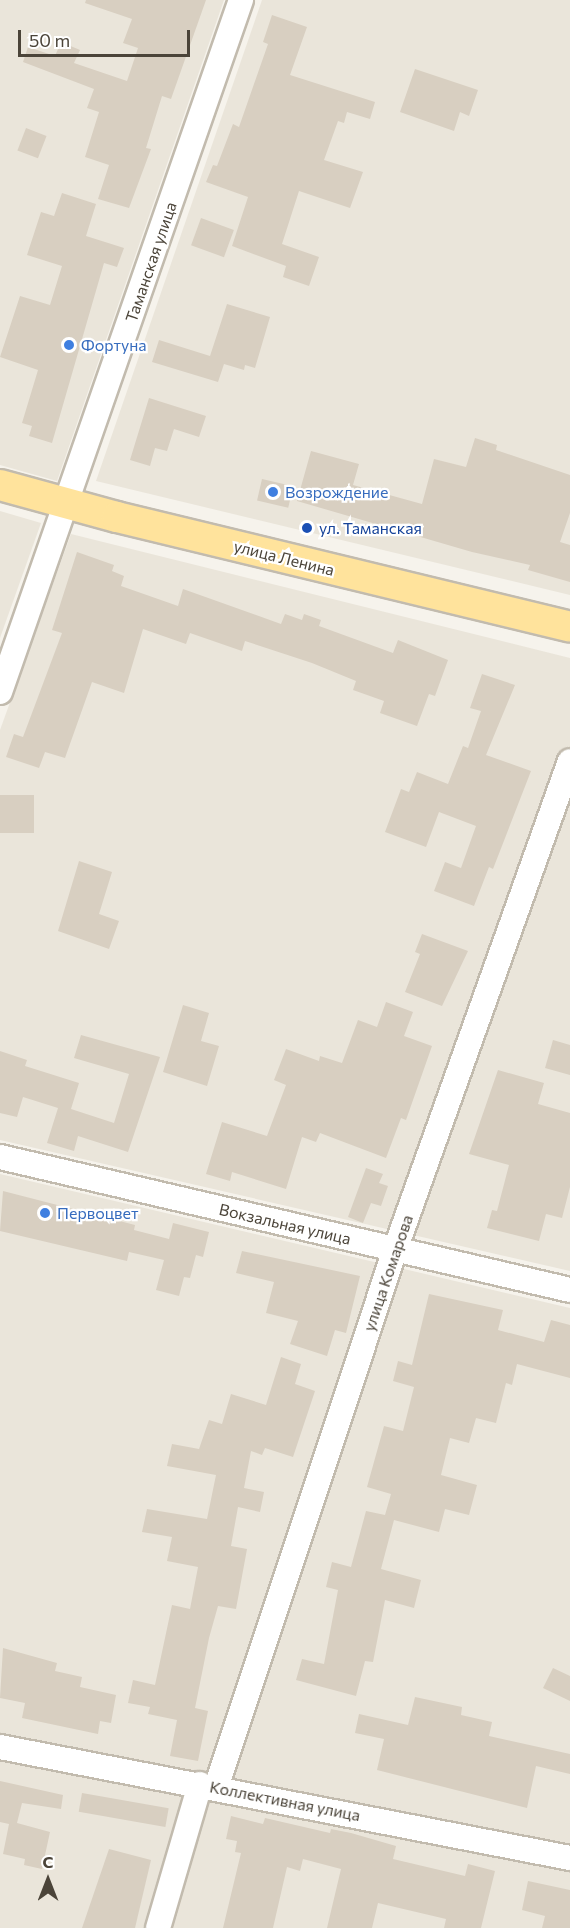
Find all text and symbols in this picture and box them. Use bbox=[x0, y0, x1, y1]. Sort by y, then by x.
scale bar bbox=[21, 18, 194, 56]
text: 50 m bbox=[29, 29, 70, 51]
street label: Таманская улица bbox=[121, 199, 181, 325]
place label: Фортуна bbox=[81, 335, 147, 355]
marker: Фортуна bbox=[62, 338, 76, 352]
place label: Возрождение bbox=[285, 482, 388, 502]
marker: Возрождение bbox=[266, 485, 280, 499]
place label: ул. Таманская bbox=[319, 518, 422, 538]
marker: ул. Таманская bbox=[300, 521, 314, 535]
street label: улица Ленина bbox=[232, 536, 336, 580]
street label: Вокзальная улица bbox=[217, 1200, 353, 1248]
place label: Первоцвет bbox=[57, 1203, 139, 1223]
marker: Первоцвет bbox=[38, 1206, 52, 1220]
street label: улица Комарова bbox=[359, 1212, 417, 1334]
street label: Коллективная улица bbox=[208, 1777, 362, 1825]
north arrow bbox=[18, 1850, 78, 1910]
text: С bbox=[43, 1852, 53, 1871]

